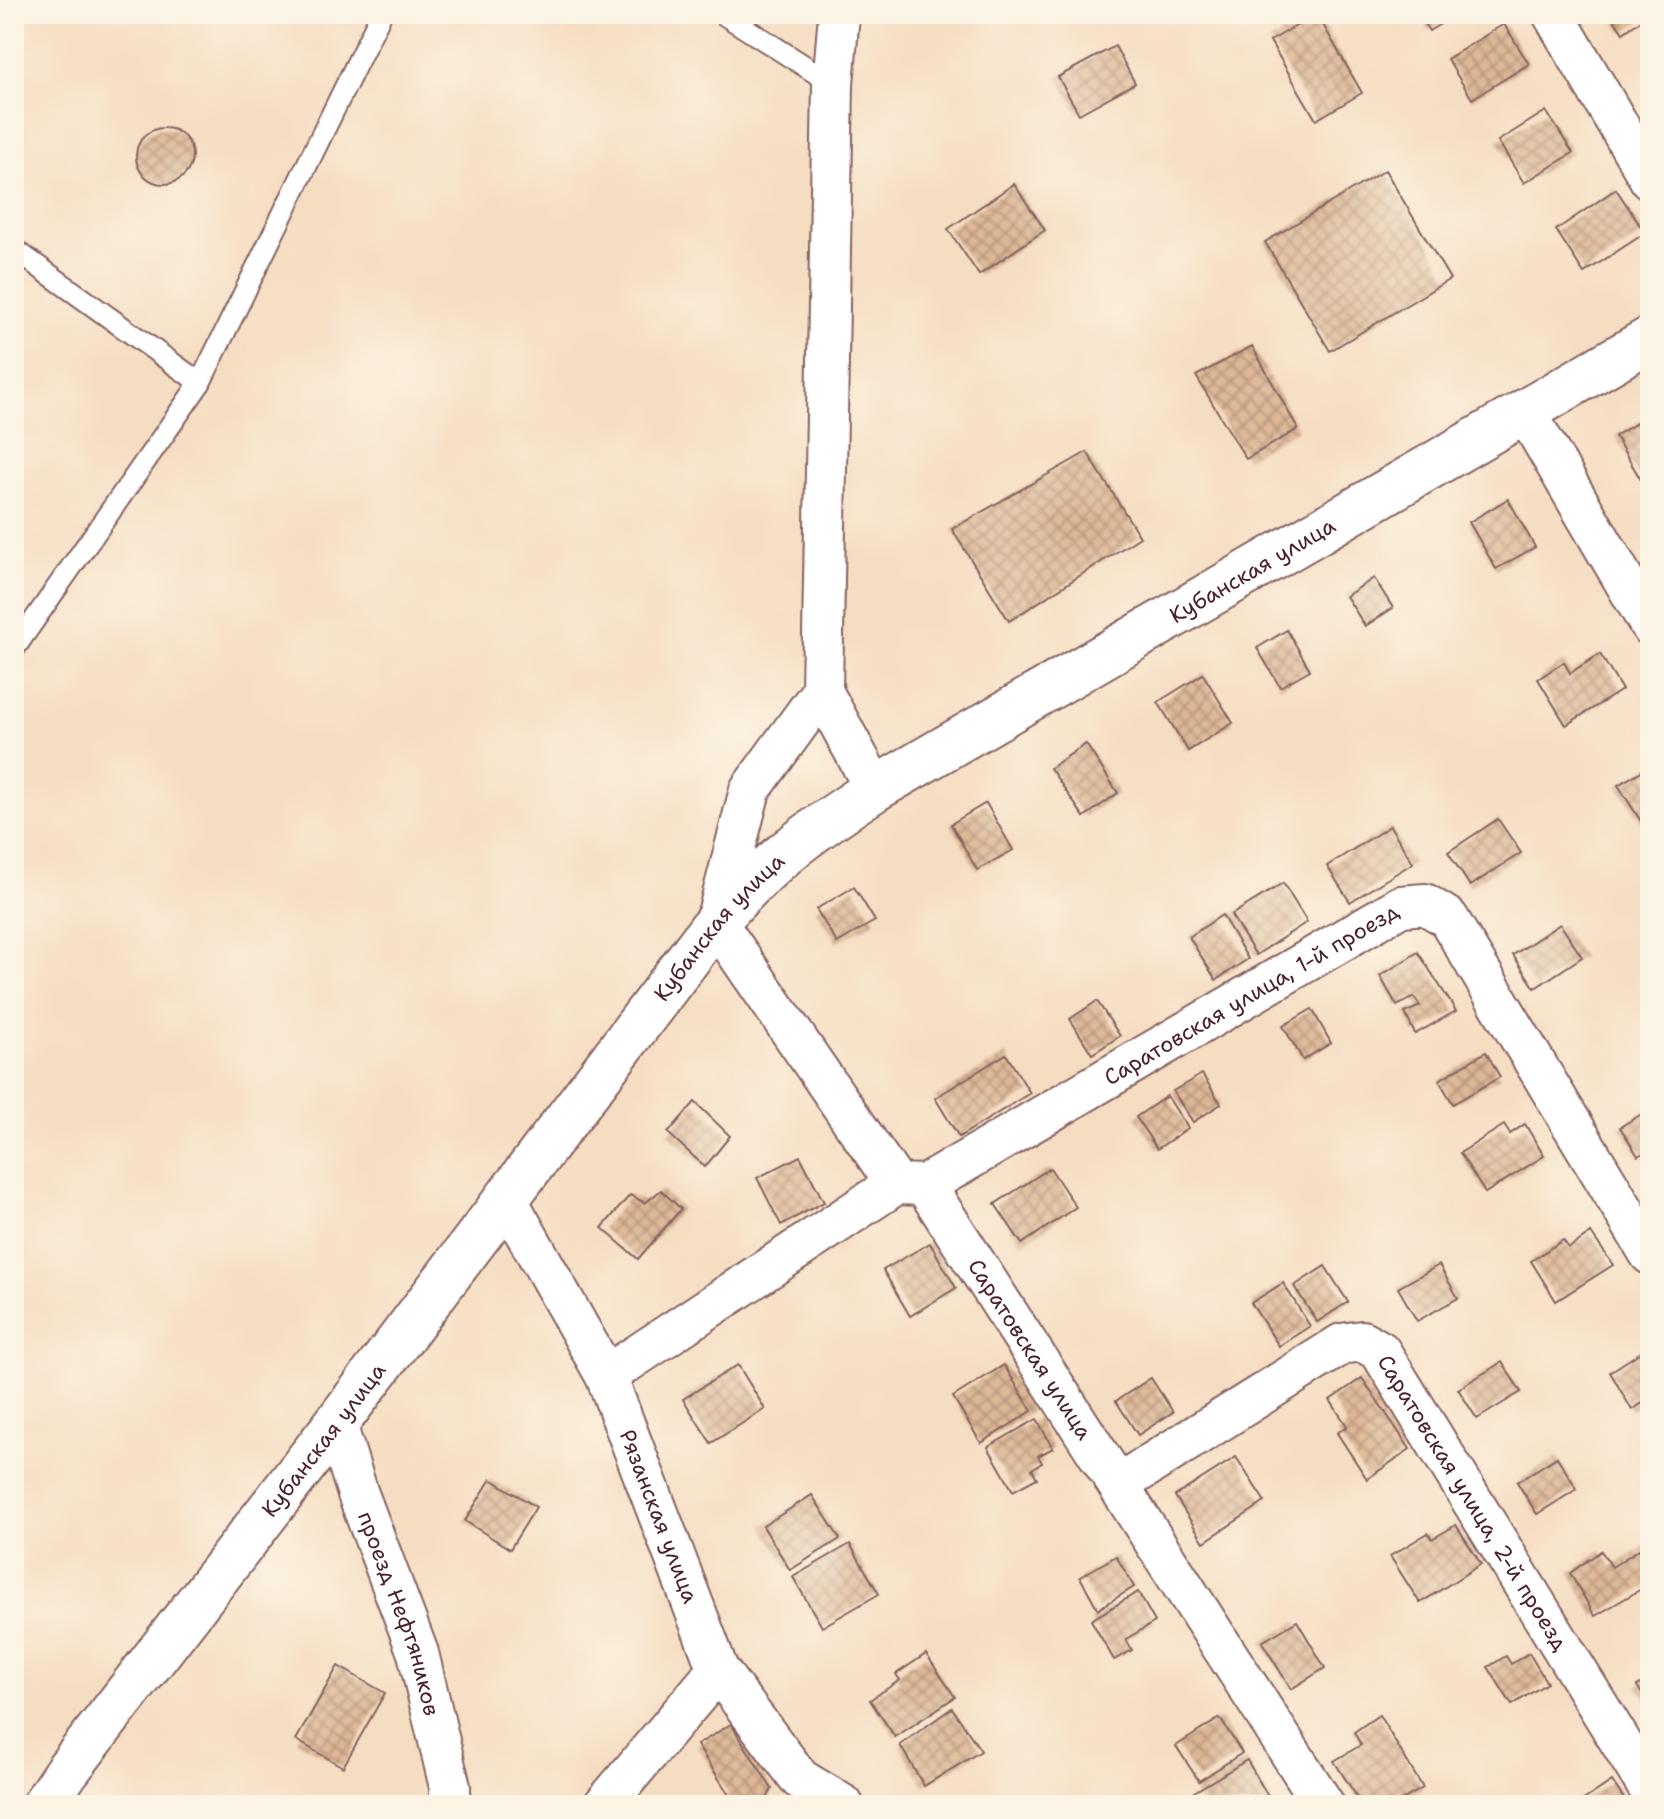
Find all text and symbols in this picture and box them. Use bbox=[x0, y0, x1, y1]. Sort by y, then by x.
street label: Кубанская улица bbox=[1164, 511, 1341, 630]
street label: Кубанская улица bbox=[647, 846, 791, 1007]
street label: Саратовская улица, 1-й проезд bbox=[1099, 896, 1404, 1092]
street label: Саратовская улица bbox=[961, 1253, 1099, 1445]
street label: Саратовская улица, 2-й проезд bbox=[1371, 1349, 1575, 1656]
street label: Кубанская улица bbox=[255, 1357, 393, 1523]
street label: Рязанская улица bbox=[613, 1426, 705, 1608]
street label: проезд Нефтяников bbox=[351, 1507, 446, 1719]

